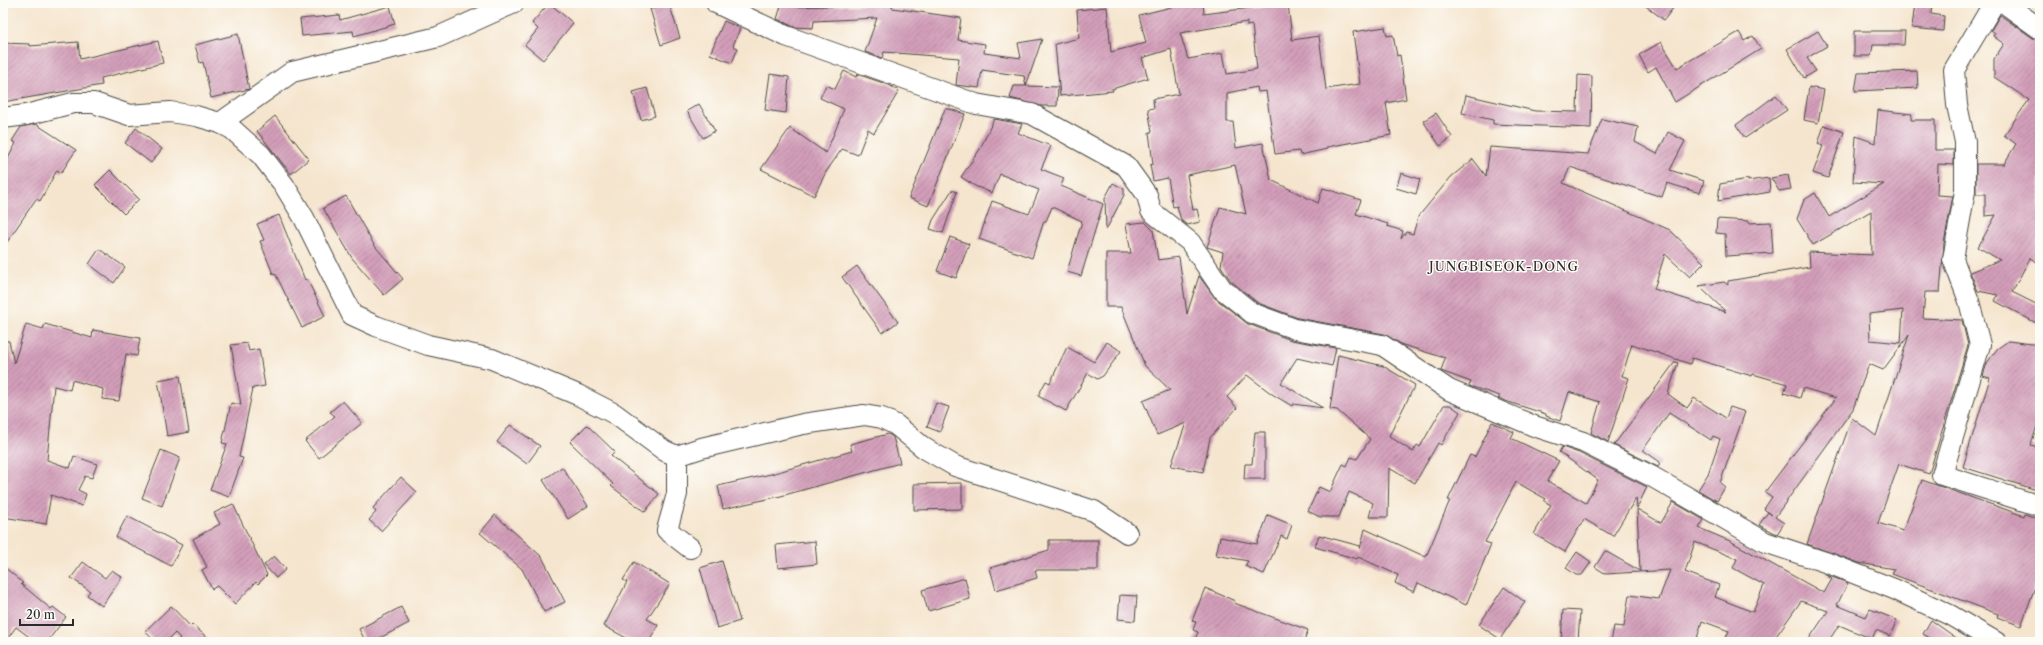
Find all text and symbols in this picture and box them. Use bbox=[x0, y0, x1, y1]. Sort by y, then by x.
district label: JUNGBISEOK-DONG bbox=[1427, 258, 1579, 274]
scale bar bbox=[20, 601, 73, 627]
text: 20 m bbox=[26, 607, 55, 622]

